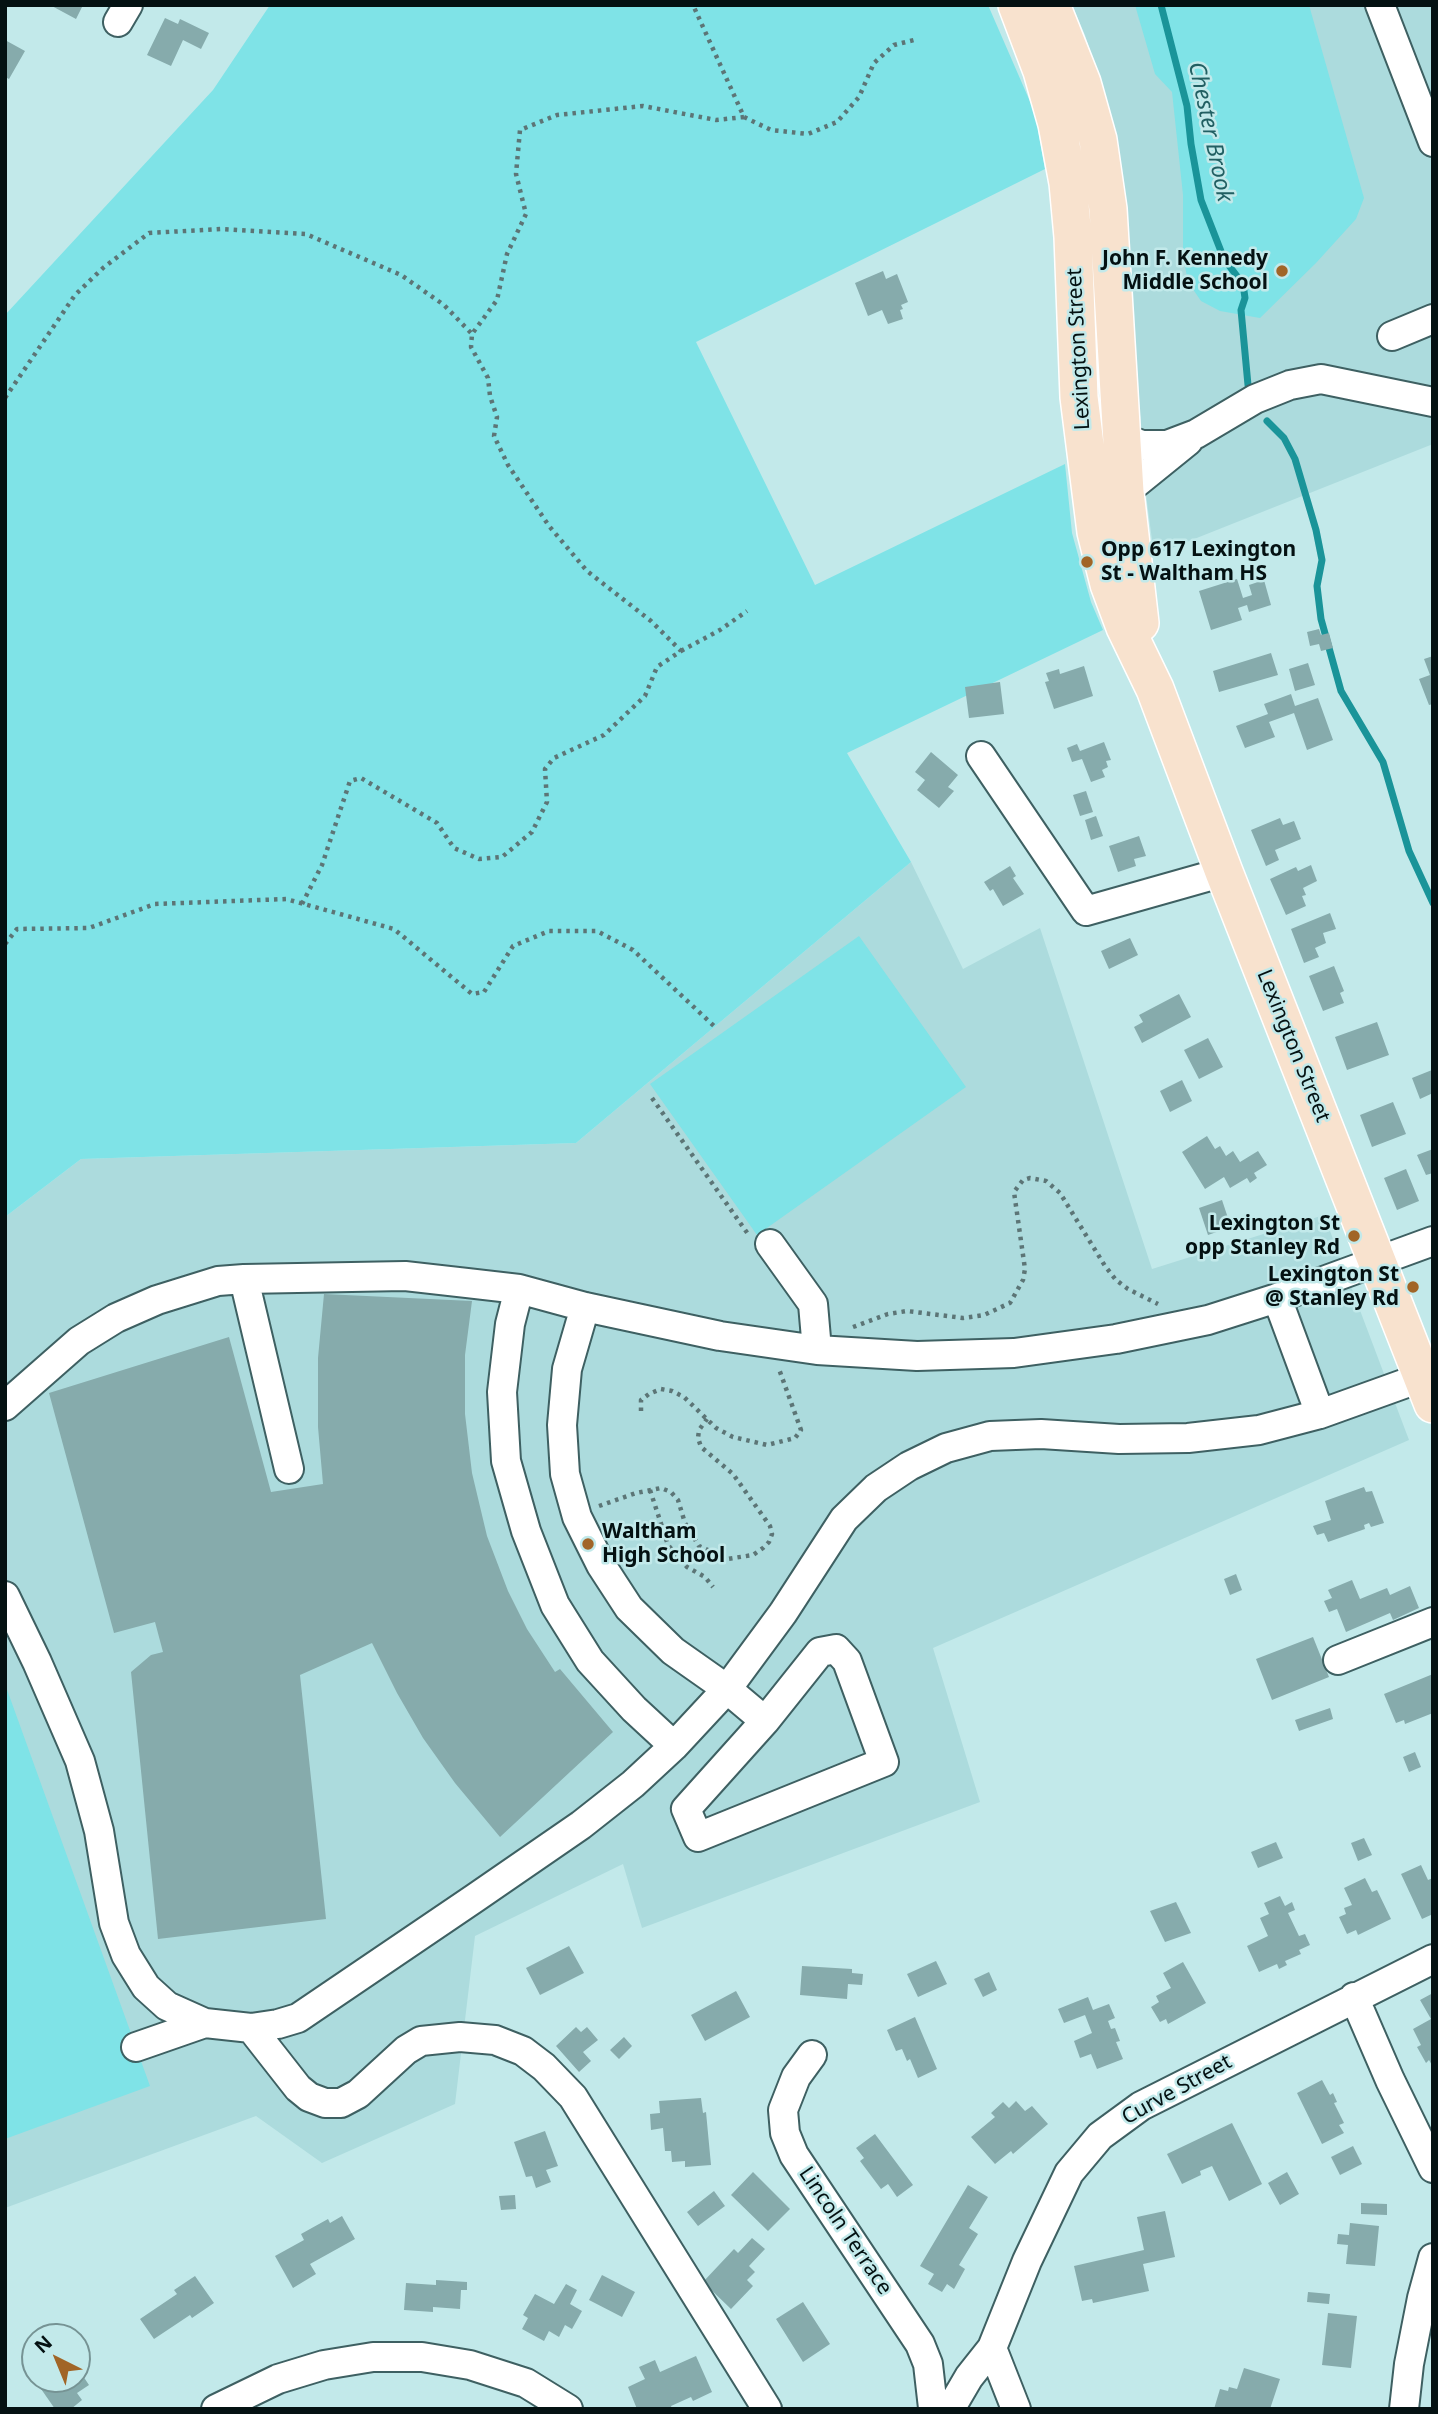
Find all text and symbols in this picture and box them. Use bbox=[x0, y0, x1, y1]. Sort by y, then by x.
water label: Chester Brook bbox=[1182, 60, 1238, 204]
place label: John F. Kennedy Middle School bbox=[1102, 246, 1268, 296]
marker: John F. Kennedy Middle School bbox=[1274, 263, 1290, 279]
street label: Lexington Street bbox=[1062, 267, 1096, 431]
place label: Opp 617 Lexington St - Waltham HS bbox=[1101, 537, 1296, 587]
marker: Opp 617 Lexington St - Waltham HS bbox=[1079, 554, 1095, 570]
street label: Lexington Street bbox=[1251, 966, 1335, 1126]
place label: Lexington St opp Stanley Rd bbox=[1185, 1211, 1340, 1261]
marker: Lexington St opp Stanley Rd bbox=[1346, 1228, 1362, 1244]
place label: Lexington St @ Stanley Rd bbox=[1265, 1262, 1399, 1312]
marker: Lexington St @ Stanley Rd bbox=[1405, 1279, 1421, 1295]
place label: Waltham High School bbox=[602, 1519, 725, 1569]
marker: Waltham High School bbox=[580, 1536, 596, 1552]
street label: Curve Street bbox=[1118, 2050, 1236, 2130]
street label: Lincoln Terrace bbox=[793, 2162, 897, 2300]
north arrow bbox=[21, 2323, 91, 2393]
text: N bbox=[29, 2329, 58, 2359]

